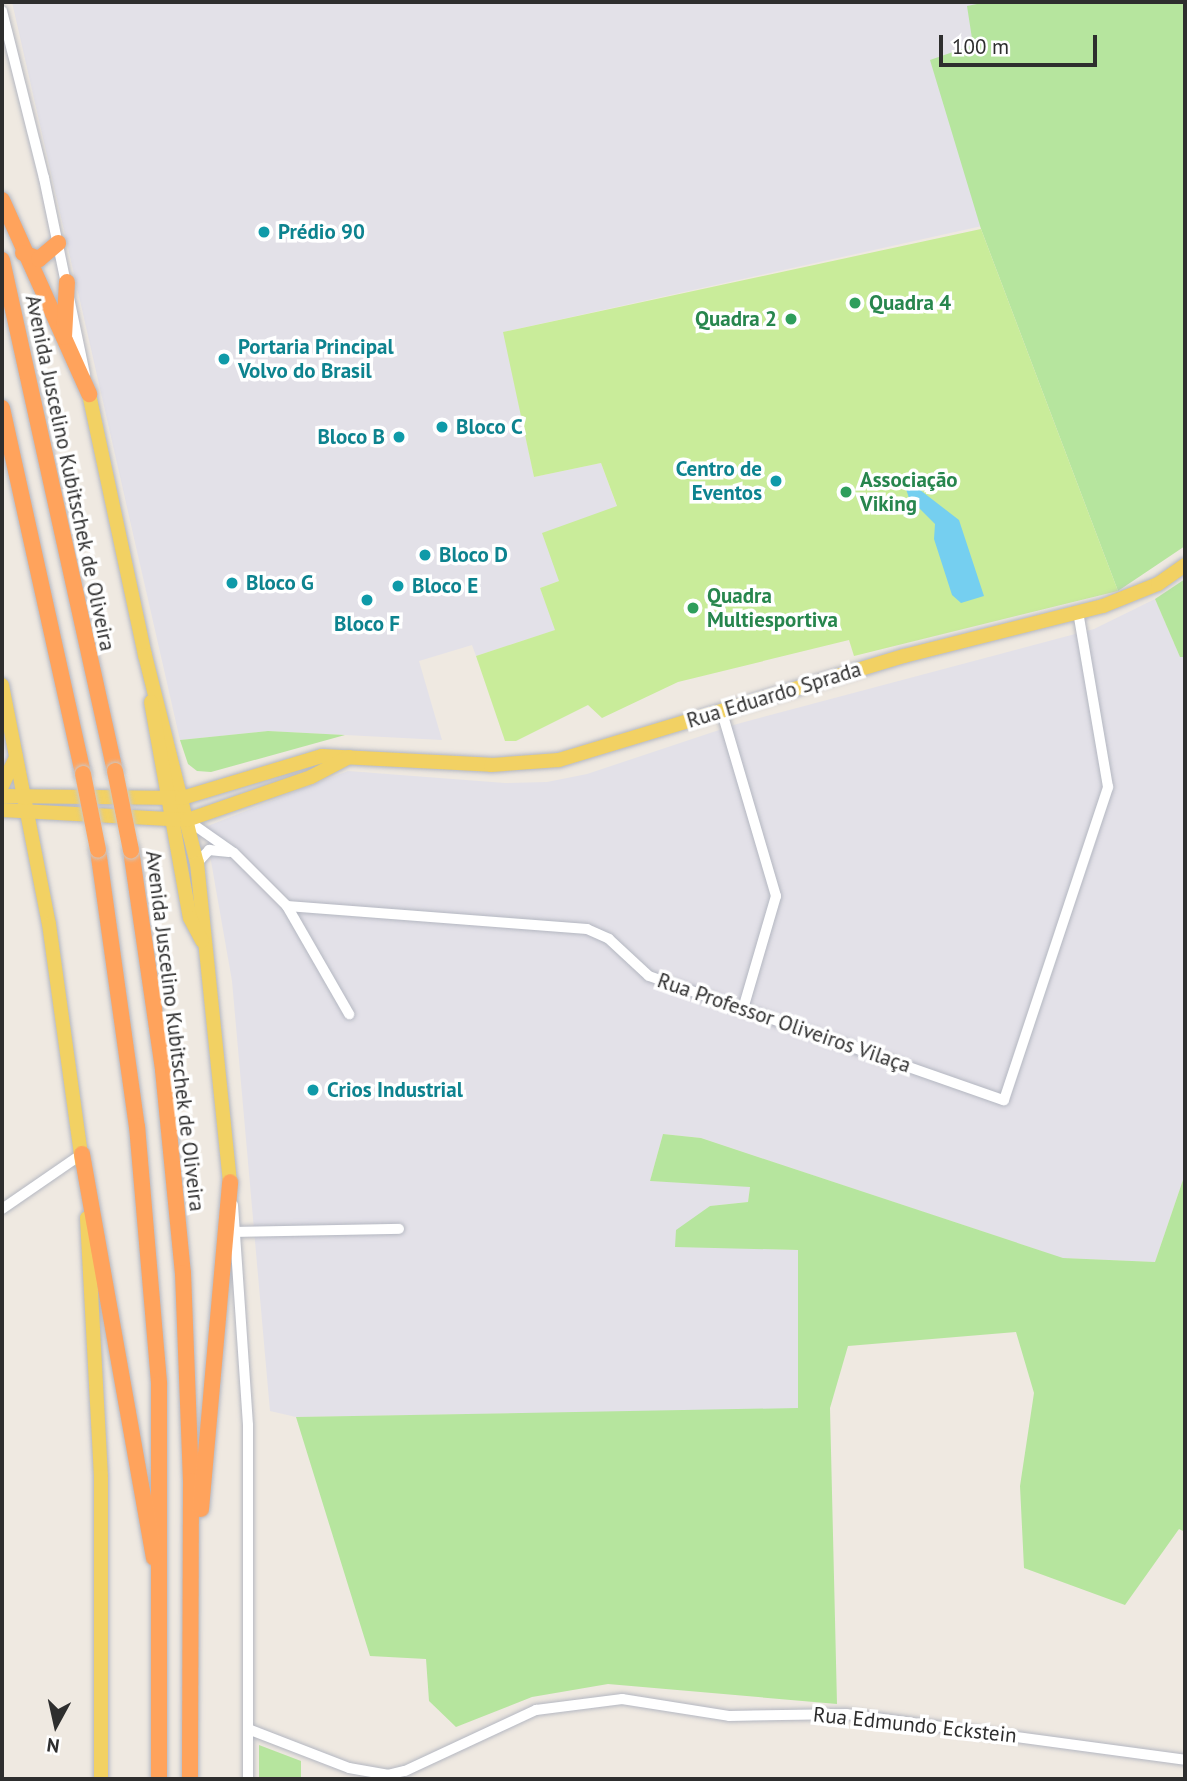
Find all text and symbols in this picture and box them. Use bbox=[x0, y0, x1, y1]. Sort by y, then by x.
scale bar bbox=[942, 21, 1100, 65]
text: 100 m bbox=[952, 33, 1009, 60]
place label: Prédio 90 bbox=[278, 219, 365, 245]
marker: Prédio 90 bbox=[256, 224, 272, 240]
place label: Quadra 4 bbox=[869, 290, 951, 316]
street label: Avenida Juscelino Kubitschek de Oliveira bbox=[20, 292, 120, 654]
marker: Quadra 4 bbox=[847, 295, 863, 311]
place label: Quadra 2 bbox=[695, 306, 777, 332]
marker: Quadra 2 bbox=[783, 311, 799, 327]
place label: Portaria Principal Volvo do Brasil bbox=[238, 334, 394, 384]
marker: Portaria Principal Volvo do Brasil bbox=[216, 351, 232, 367]
place label: Bloco C bbox=[456, 414, 523, 440]
marker: Bloco C bbox=[434, 419, 450, 435]
place label: Bloco B bbox=[317, 424, 385, 450]
marker: Bloco B bbox=[391, 429, 407, 445]
place label: Centro de Eventos bbox=[676, 456, 762, 506]
place label: Associação Viking bbox=[860, 467, 958, 517]
marker: Centro de Eventos bbox=[768, 473, 784, 489]
marker: Associação Viking bbox=[838, 484, 854, 500]
place label: Bloco D bbox=[439, 542, 508, 568]
marker: Bloco D bbox=[417, 547, 433, 563]
place label: Bloco G bbox=[246, 570, 314, 596]
place label: Bloco E bbox=[412, 573, 478, 599]
marker: Bloco G bbox=[224, 575, 240, 591]
marker: Bloco E bbox=[390, 578, 406, 594]
place label: Quadra Multiesportiva bbox=[707, 583, 838, 633]
marker: Bloco F bbox=[359, 592, 375, 608]
marker: Quadra Multiesportiva bbox=[685, 600, 701, 616]
place label: Bloco F bbox=[334, 611, 400, 637]
street label: Rua Eduardo Sprada bbox=[684, 656, 864, 734]
street label: Avenida Juscelino Kubitschek de Oliveira bbox=[140, 849, 210, 1213]
street label: Rua Professor Oliveiros Vilaça bbox=[654, 968, 914, 1078]
place label: Crios Industrial bbox=[327, 1077, 463, 1103]
marker: Crios Industrial bbox=[305, 1082, 321, 1098]
north arrow bbox=[21, 1690, 91, 1760]
street label: Rua Edmundo Eckstein bbox=[812, 1702, 1018, 1748]
text: N bbox=[45, 1733, 61, 1759]

